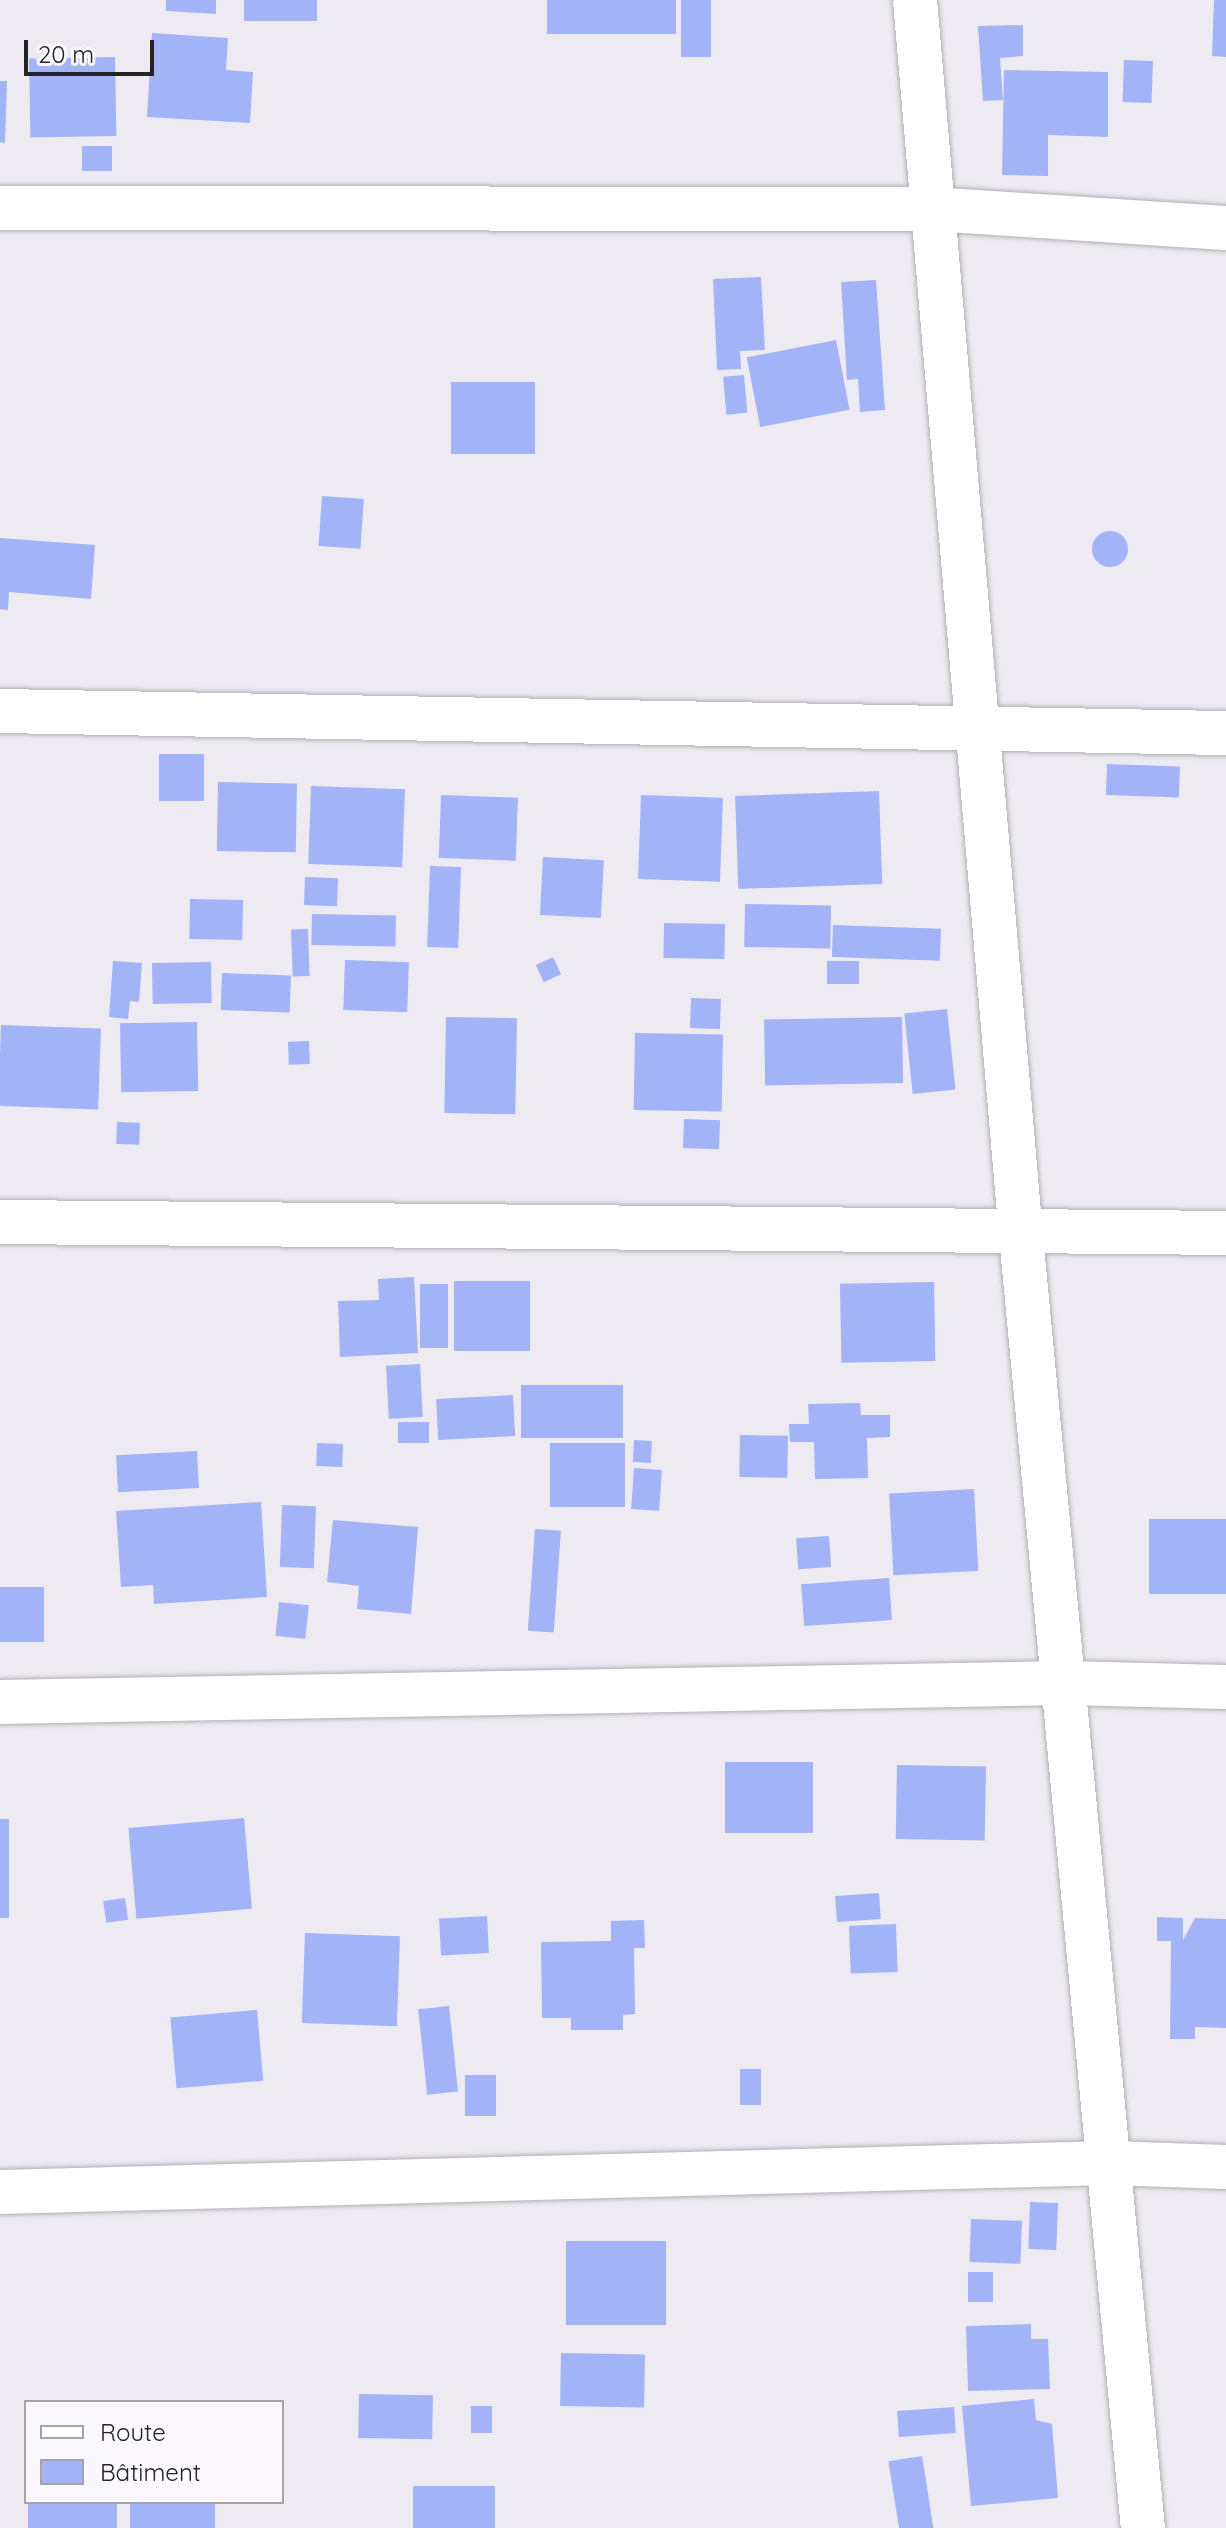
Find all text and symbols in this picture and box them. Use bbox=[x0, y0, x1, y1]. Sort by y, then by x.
scale bar bbox=[28, 24, 158, 74]
text: 20 m bbox=[38, 39, 94, 69]
legend bbox=[24, 2400, 284, 2504]
text: Route bbox=[100, 2417, 166, 2447]
text: Bâtiment bbox=[100, 2457, 201, 2487]

